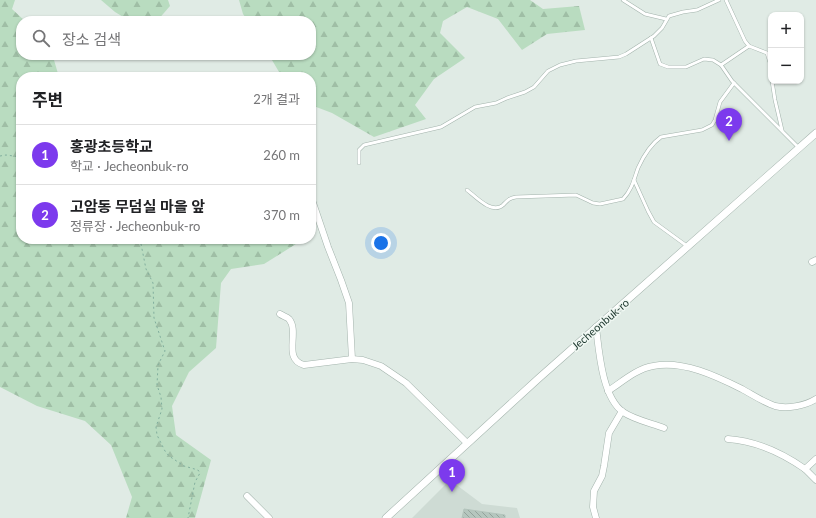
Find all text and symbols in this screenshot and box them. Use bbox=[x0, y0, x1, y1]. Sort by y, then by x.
map controls bbox=[768, 12, 804, 84]
button: + bbox=[768, 12, 804, 48]
search box bbox=[16, 16, 316, 60]
icon: search bbox=[30, 27, 52, 49]
text: 장소 검색 bbox=[62, 30, 121, 48]
button: − bbox=[768, 48, 804, 84]
text: 주변 bbox=[32, 89, 63, 110]
text: 2개 결과 bbox=[253, 91, 300, 107]
pin: 2 bbox=[716, 108, 742, 141]
text: 홍광초등학교 bbox=[70, 137, 153, 155]
text: 1 bbox=[41, 147, 49, 163]
text: 260 m bbox=[263, 147, 300, 163]
text: 학교 · Jecheonbuk-ro bbox=[70, 158, 189, 174]
text: 고암동 무덤실 마을 앞 bbox=[70, 197, 205, 215]
text: 2 bbox=[41, 207, 49, 223]
text: 370 m bbox=[263, 207, 300, 223]
text: 정류장 · Jecheonbuk-ro bbox=[70, 218, 201, 234]
your location bbox=[371, 233, 391, 253]
street label: Jecheonbuk-ro bbox=[569, 296, 631, 352]
pin: 1 bbox=[439, 459, 465, 492]

